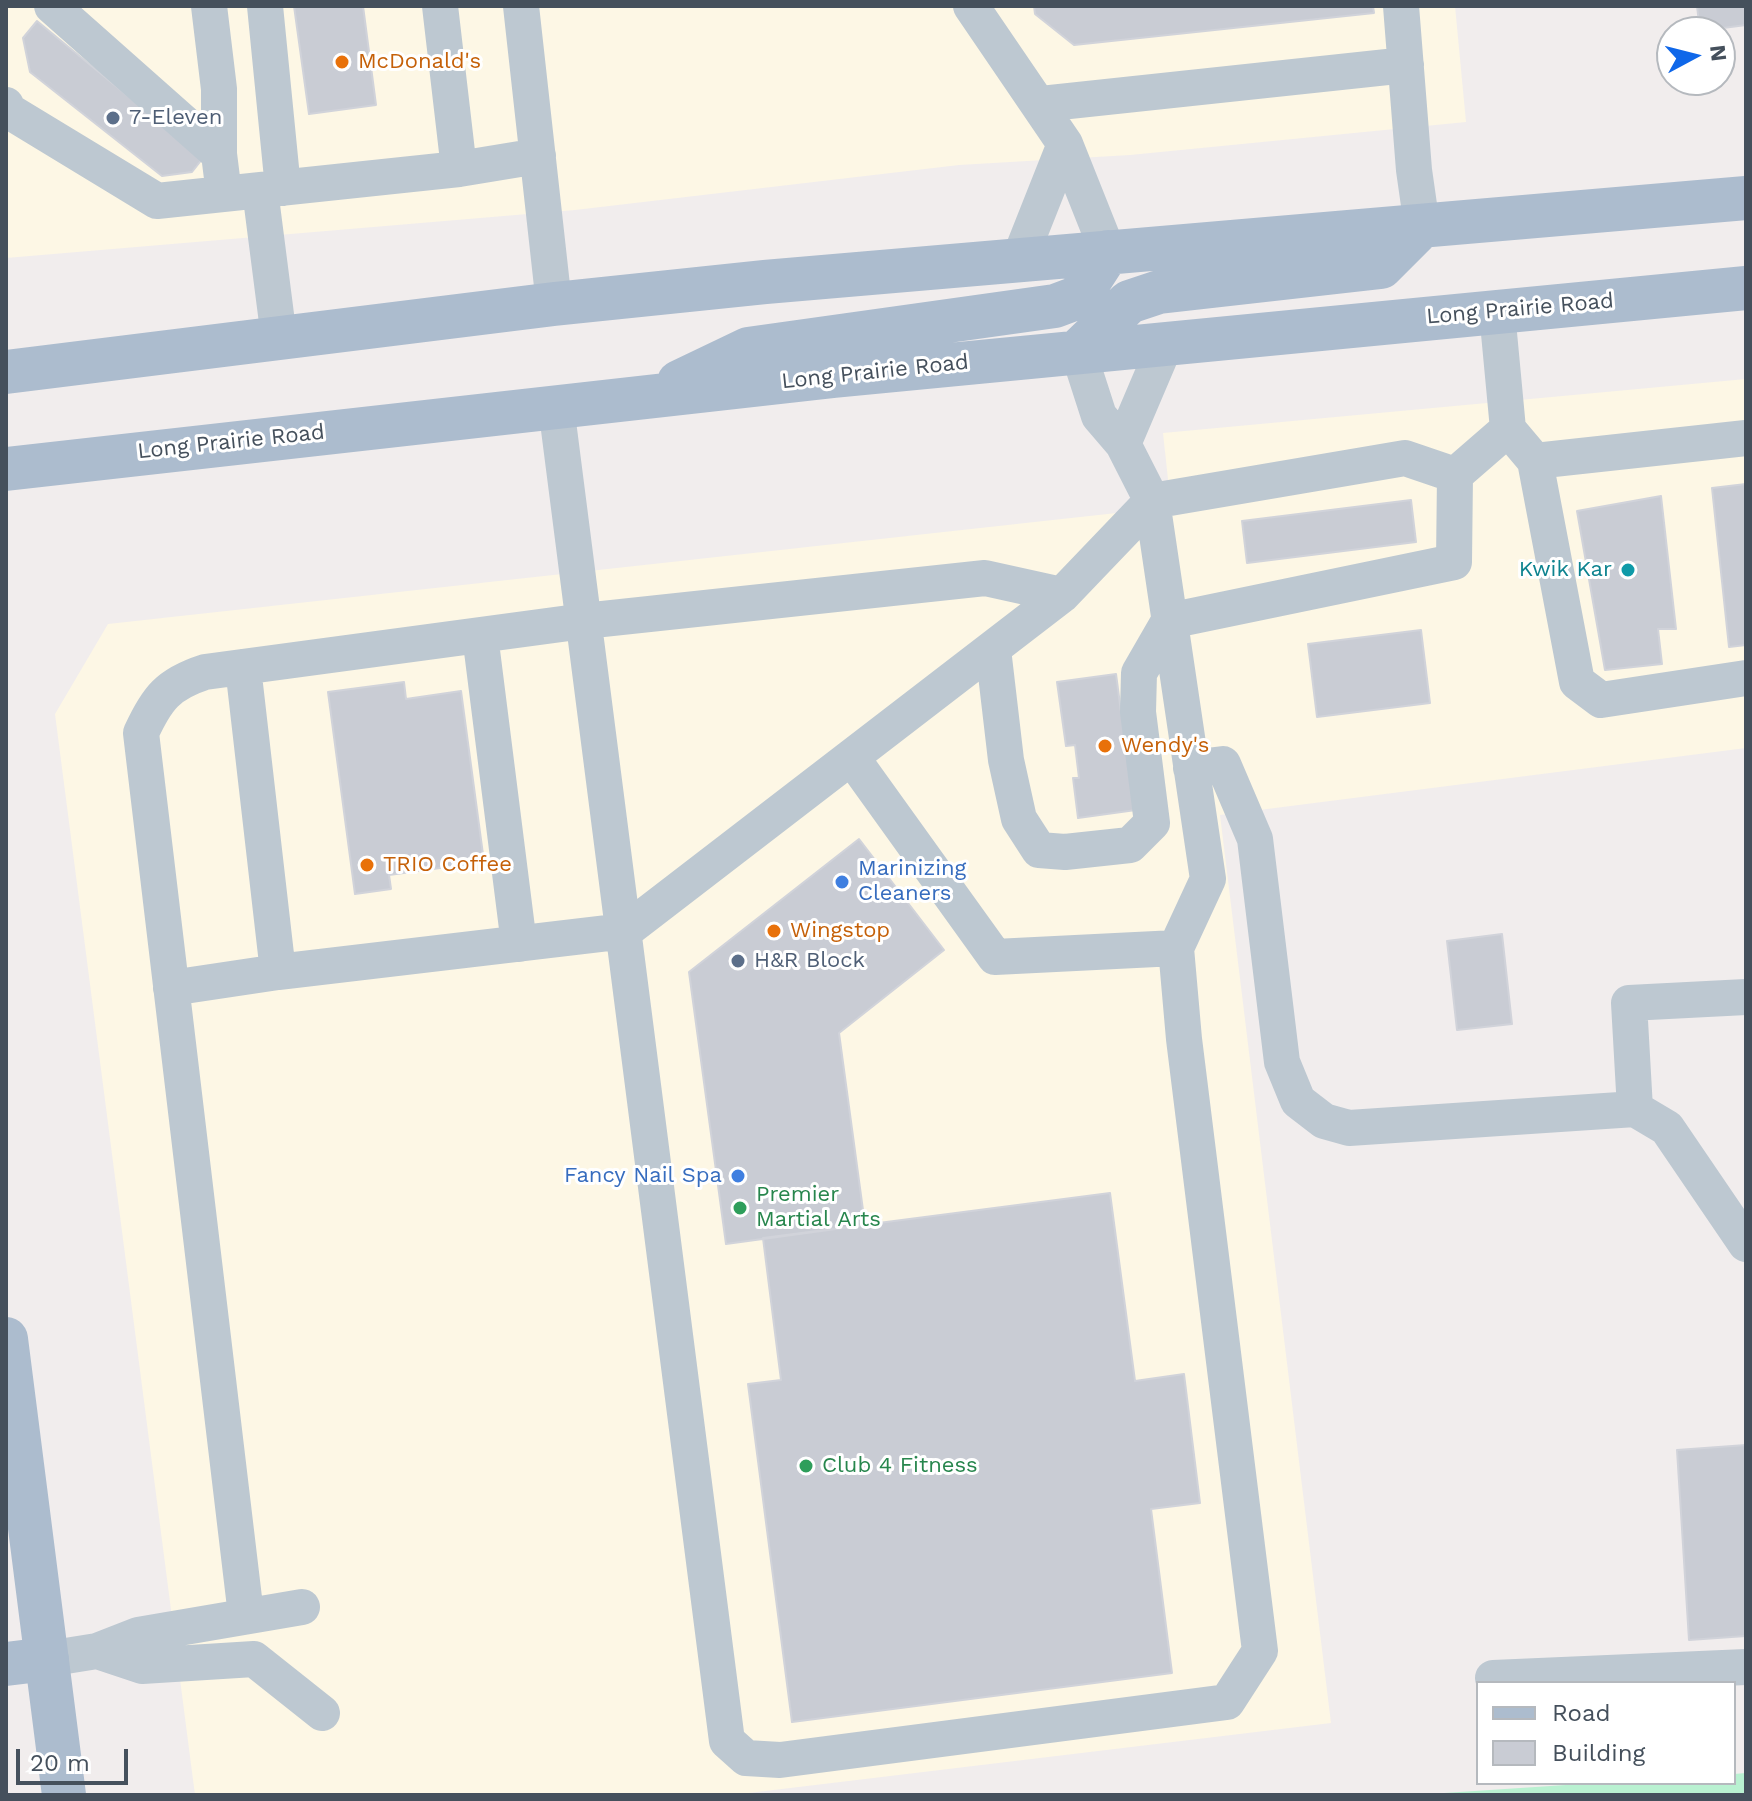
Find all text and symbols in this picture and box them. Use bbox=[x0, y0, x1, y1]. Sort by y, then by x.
north arrow bbox=[1656, 16, 1736, 96]
text: N bbox=[1705, 44, 1732, 63]
place label: McDonald's bbox=[358, 49, 481, 75]
marker: McDonald's bbox=[333, 53, 351, 71]
place label: 7-Eleven bbox=[129, 105, 222, 131]
marker: 7-Eleven bbox=[104, 109, 122, 127]
street label: Long Prairie Road bbox=[1425, 288, 1615, 330]
street label: Long Prairie Road bbox=[780, 349, 970, 395]
street label: Long Prairie Road bbox=[136, 419, 326, 465]
place label: Kwik Kar bbox=[1519, 557, 1612, 583]
marker: Kwik Kar bbox=[1619, 561, 1637, 579]
place label: Wendy's bbox=[1121, 733, 1209, 759]
marker: Wendy's bbox=[1096, 737, 1114, 755]
place label: TRIO Coffee bbox=[383, 852, 512, 878]
marker: TRIO Coffee bbox=[358, 856, 376, 874]
place label: Marinizing Cleaners bbox=[858, 856, 966, 908]
marker: Marinizing Cleaners bbox=[833, 873, 851, 891]
place label: Wingstop bbox=[790, 918, 890, 944]
marker: Wingstop bbox=[765, 922, 783, 940]
place label: H&R Block bbox=[754, 948, 865, 974]
marker: H&R Block bbox=[729, 952, 747, 970]
place label: Fancy Nail Spa bbox=[564, 1163, 722, 1189]
marker: Fancy Nail Spa bbox=[729, 1167, 747, 1185]
place label: Premier Martial Arts bbox=[756, 1182, 881, 1234]
marker: Premier Martial Arts bbox=[731, 1199, 749, 1217]
place label: Club 4 Fitness bbox=[822, 1453, 978, 1479]
marker: Club 4 Fitness bbox=[797, 1457, 815, 1475]
legend bbox=[1476, 1681, 1736, 1785]
text: Road bbox=[1552, 1699, 1611, 1727]
scale bar bbox=[20, 1733, 132, 1783]
text: Building bbox=[1552, 1739, 1645, 1767]
text: 20 m bbox=[30, 1749, 90, 1777]

